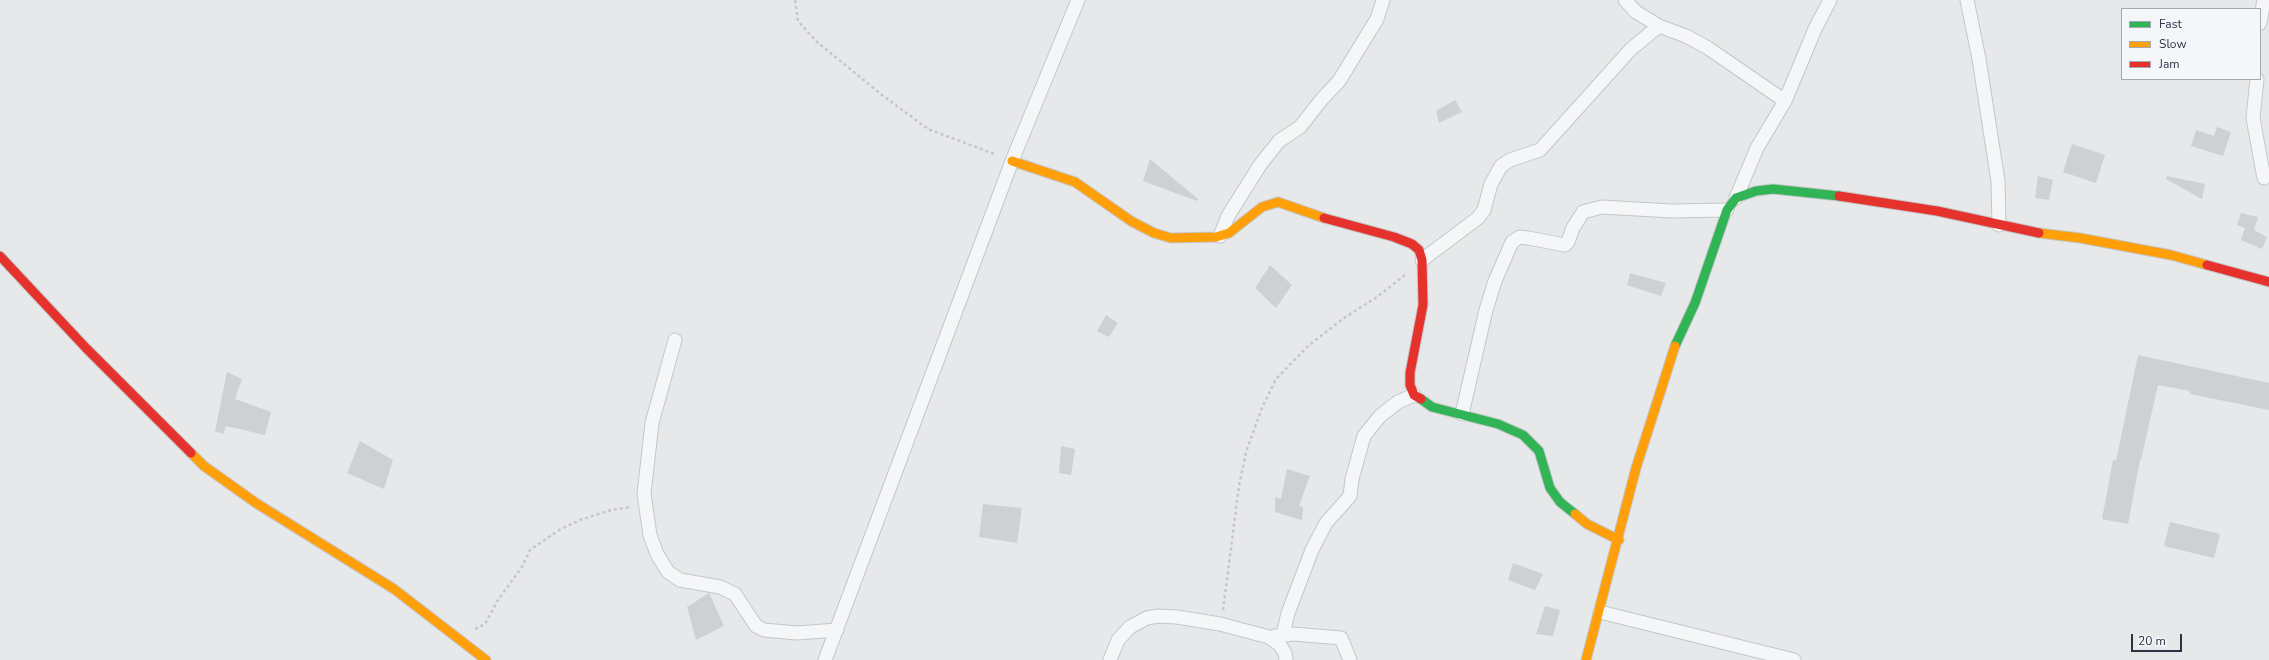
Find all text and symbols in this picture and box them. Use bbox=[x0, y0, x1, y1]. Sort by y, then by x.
legend bbox=[2121, 8, 2261, 80]
text: Fast bbox=[2159, 16, 2182, 32]
text: Slow bbox=[2159, 36, 2187, 52]
text: Jam bbox=[2159, 56, 2180, 72]
scale bar bbox=[2133, 626, 2184, 652]
text: 20 m bbox=[2138, 633, 2166, 649]

